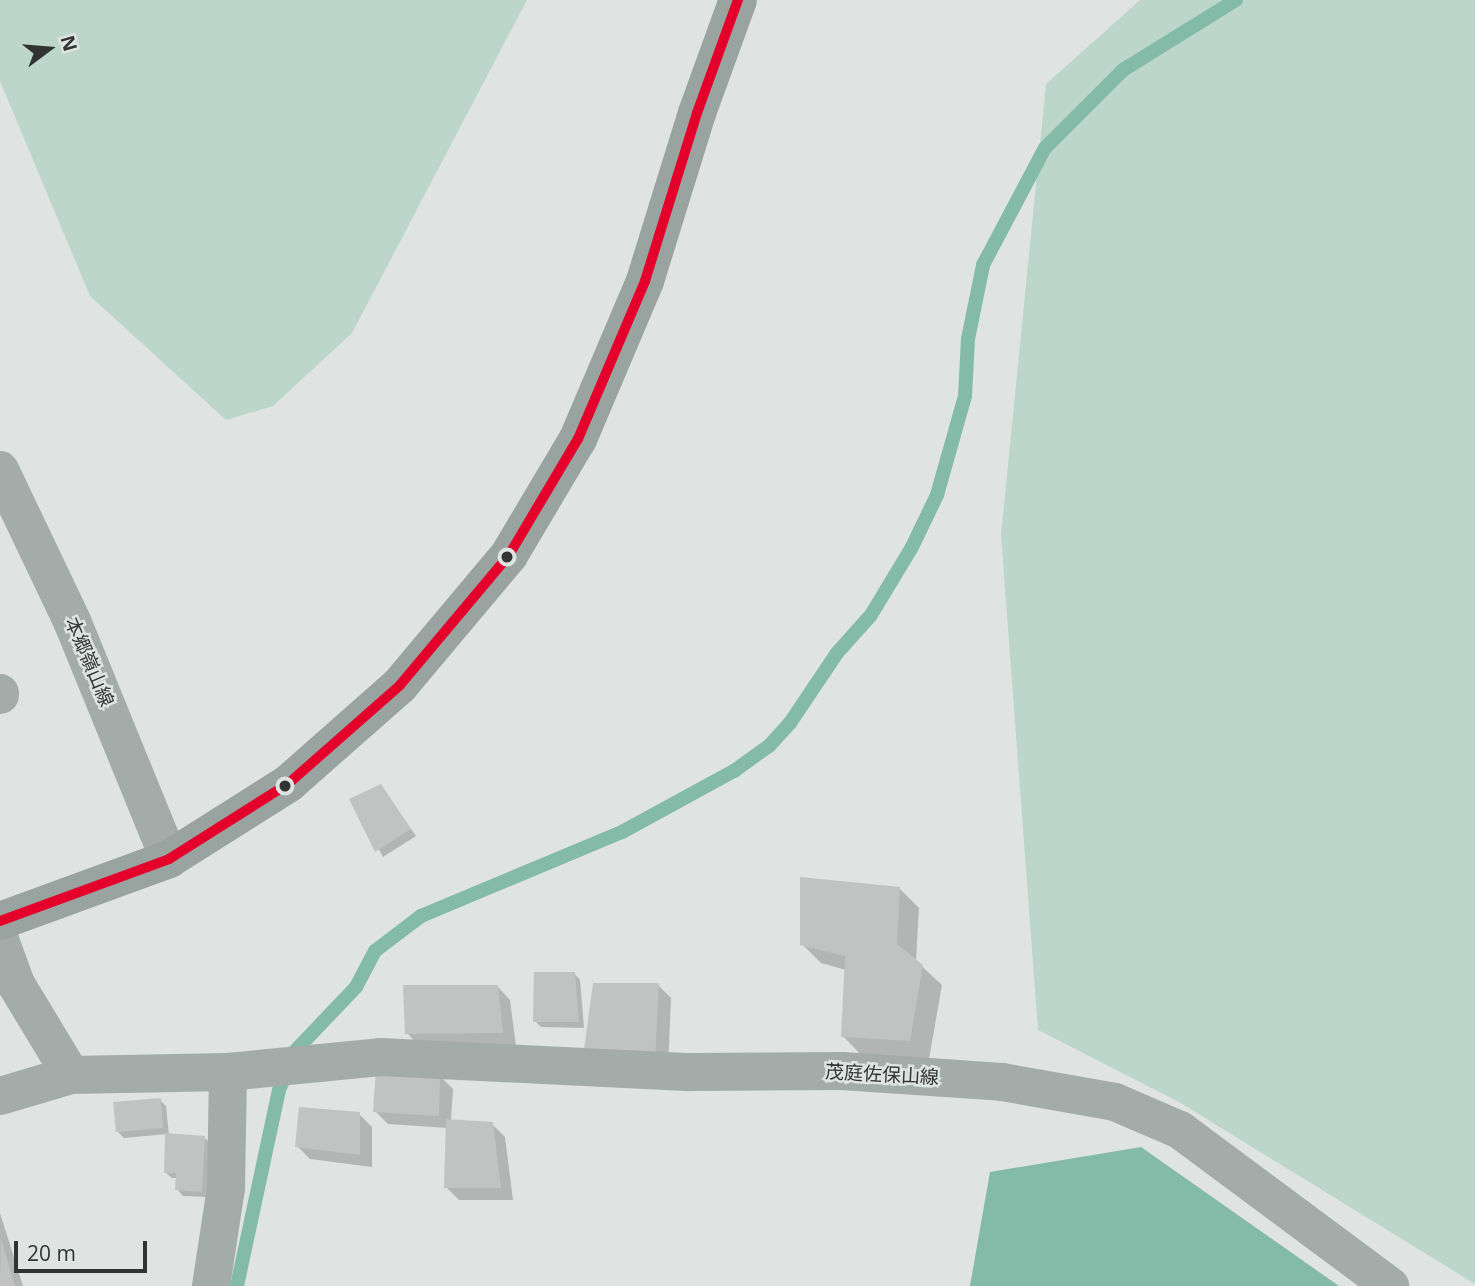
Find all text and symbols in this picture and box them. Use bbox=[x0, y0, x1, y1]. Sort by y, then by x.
north arrow bbox=[14, 14, 84, 84]
text: N bbox=[55, 32, 84, 54]
unlabelled marker bbox=[500, 550, 514, 564]
street label: 本郷嶺山線 bbox=[60, 614, 118, 710]
unlabelled marker bbox=[278, 779, 292, 793]
street label: 茂庭佐保山線 bbox=[824, 1061, 940, 1089]
scale bar bbox=[18, 1226, 150, 1270]
text: 20 m bbox=[27, 1239, 76, 1267]

